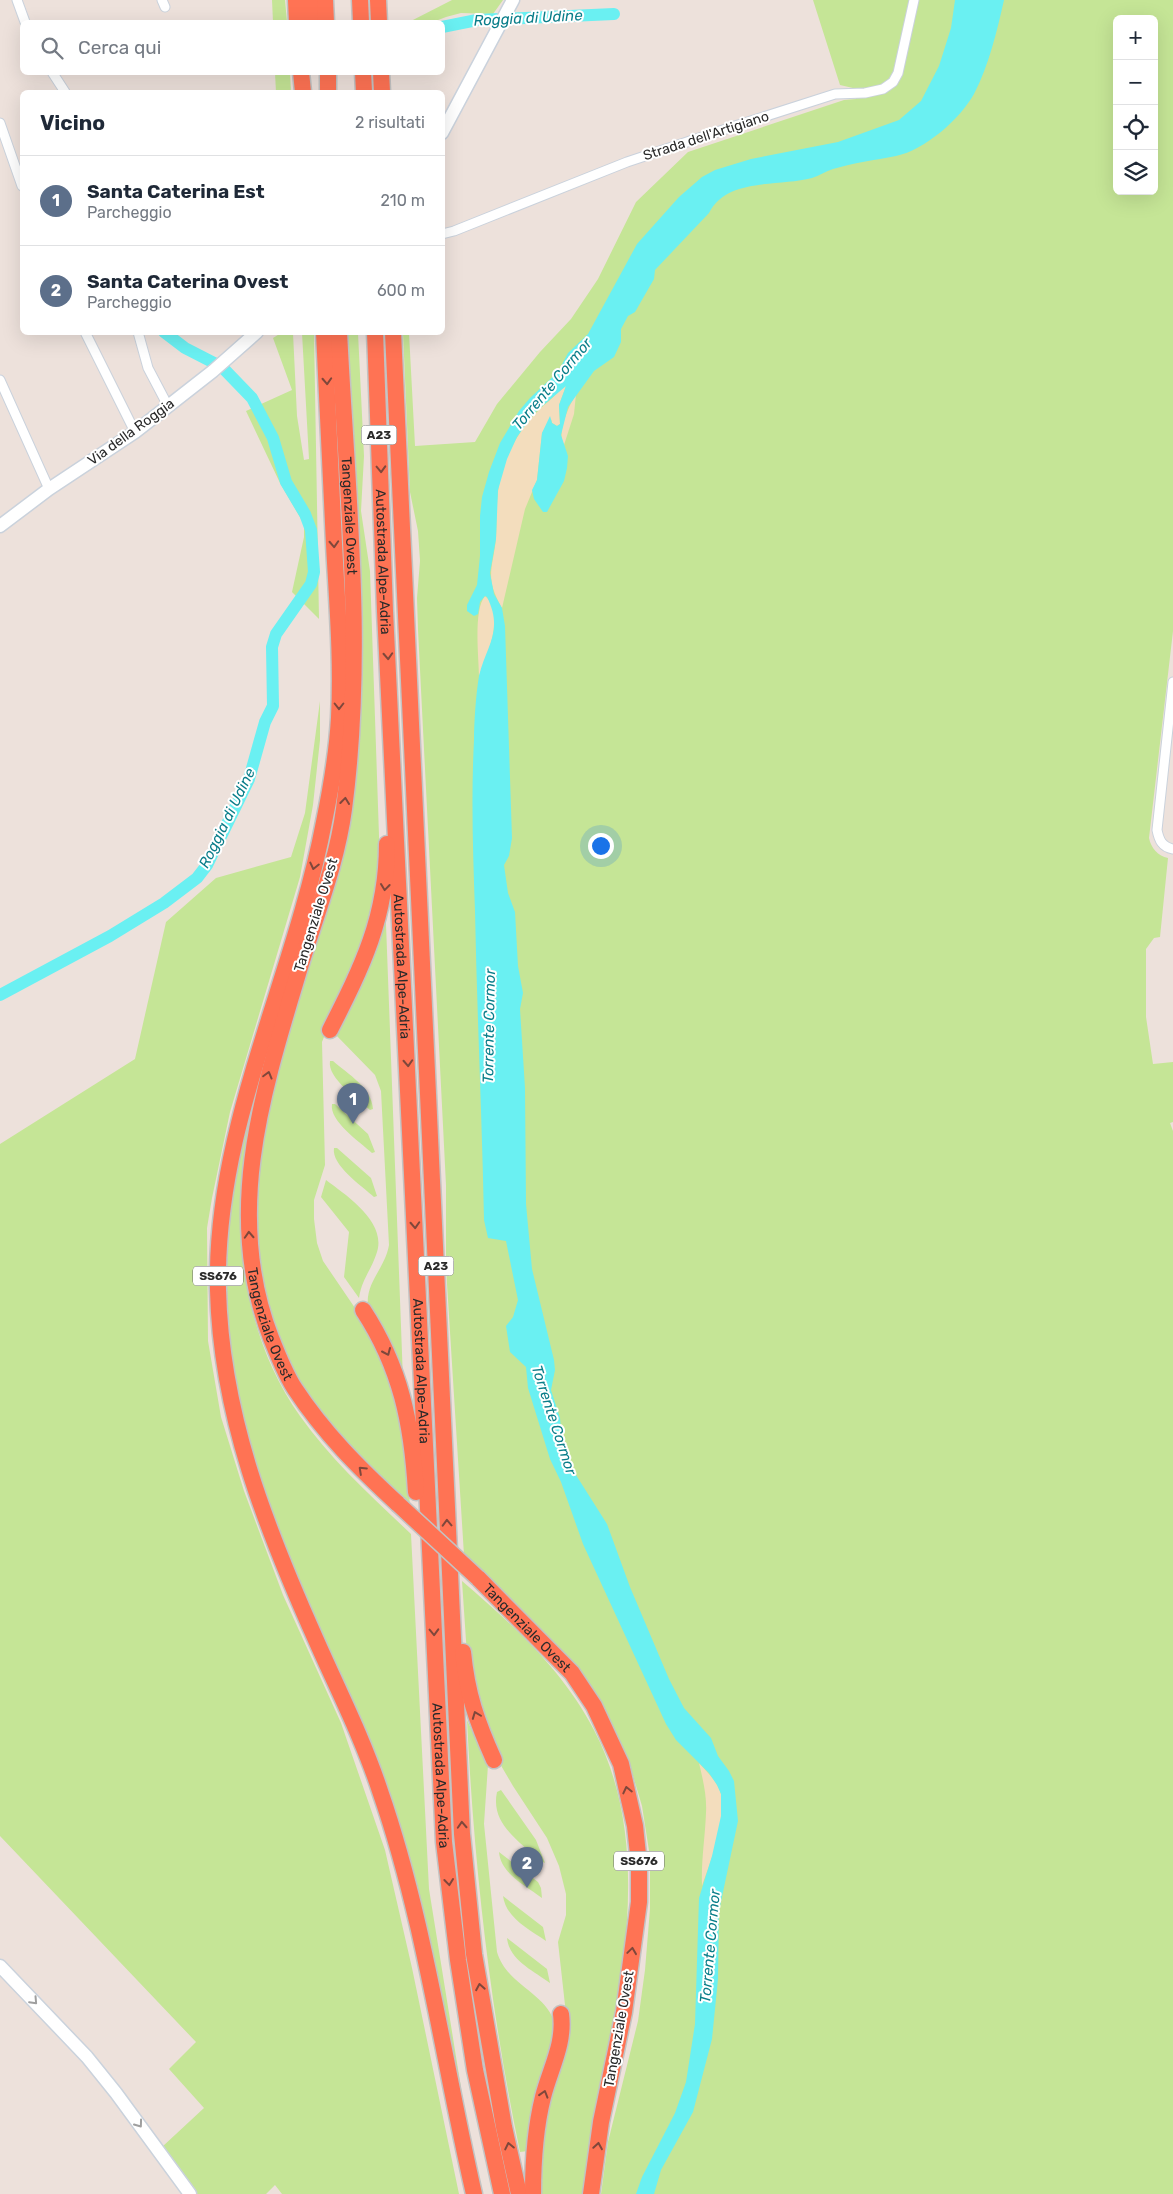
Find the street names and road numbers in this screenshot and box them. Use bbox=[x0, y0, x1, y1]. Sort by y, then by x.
street label: Strada dell'Artigiano bbox=[641, 108, 771, 164]
street label: Via della Roggia bbox=[84, 395, 178, 469]
road number: A23 bbox=[362, 426, 396, 444]
street label: Tangenziale Ovest bbox=[338, 456, 361, 576]
street label: Autostrada Alpe-Adria bbox=[372, 489, 395, 635]
street label: Tangenziale Ovest bbox=[291, 856, 342, 974]
street label: Autostrada Alpe-Adria bbox=[390, 893, 414, 1040]
road number: A23 bbox=[418, 1256, 454, 1276]
road number: SS676 bbox=[193, 1266, 243, 1285]
street label: Tangenziale Ovest bbox=[244, 1266, 297, 1384]
street label: Autostrada Alpe-Adria bbox=[409, 1298, 433, 1444]
street label: Tangenziale Ovest bbox=[480, 1580, 575, 1676]
street label: Autostrada Alpe-Adria bbox=[429, 1702, 453, 1849]
road number: SS676 bbox=[614, 1852, 664, 1870]
street label: Tangenziale Ovest bbox=[600, 1969, 638, 2089]

